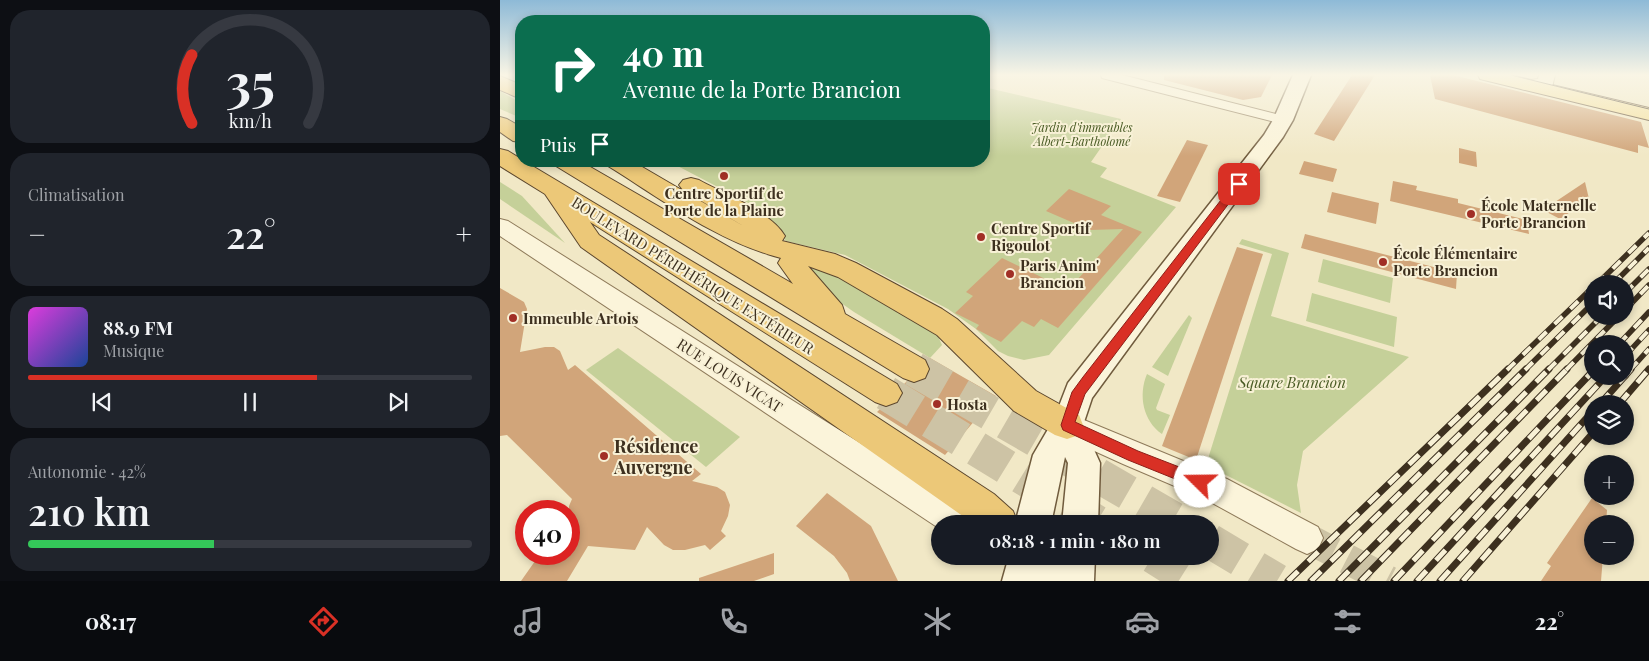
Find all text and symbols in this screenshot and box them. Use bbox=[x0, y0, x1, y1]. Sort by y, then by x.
text: 40 m bbox=[623, 29, 704, 76]
icon: right bbox=[540, 35, 605, 100]
text: 35 bbox=[225, 46, 275, 115]
text: Avenue de la Porte Brancion bbox=[623, 74, 901, 104]
text: km/h bbox=[229, 109, 272, 132]
park label: Jardin d'immeubles Albert-Bartholomé bbox=[1031, 119, 1133, 149]
icon: arrive bbox=[586, 130, 614, 158]
text: Puis bbox=[540, 131, 576, 157]
pin bbox=[1218, 163, 1260, 205]
marker: Centre Sportif de Porte de la Plaine bbox=[718, 170, 730, 182]
icon: arrive bbox=[1225, 170, 1253, 198]
place label: Centre Sportif de Porte de la Plaine bbox=[664, 183, 785, 220]
text: Climatisation bbox=[28, 184, 125, 205]
street label: BOULEVARD PÉRIPHÉRIQUE EXTÉRIEUR bbox=[568, 192, 818, 358]
place label: École Maternelle Porte Brancion bbox=[1481, 195, 1597, 232]
text: 22° bbox=[226, 208, 276, 259]
marker: École Maternelle Porte Brancion bbox=[1465, 208, 1477, 220]
text: − bbox=[28, 215, 46, 252]
text: + bbox=[456, 215, 472, 252]
place label: Centre Sportif Rigoulot bbox=[991, 218, 1092, 255]
marker: Centre Sportif Rigoulot bbox=[975, 231, 987, 243]
place label: École Élémentaire Porte Brancion bbox=[1393, 243, 1518, 280]
place label: Paris Anim' Brancion bbox=[1020, 255, 1099, 292]
marker: École Élémentaire Porte Brancion bbox=[1377, 256, 1389, 268]
marker: Paris Anim' Brancion bbox=[1004, 268, 1016, 280]
map controls bbox=[1584, 275, 1634, 565]
button: sound bbox=[1584, 275, 1634, 325]
place label: Immeuble Artois bbox=[523, 308, 639, 328]
marker: Immeuble Artois bbox=[507, 312, 519, 324]
text: 88.9 FM bbox=[103, 314, 173, 340]
street label: RUE LOUIS VICAT bbox=[673, 333, 787, 417]
button: search bbox=[1584, 335, 1634, 385]
text: Musique bbox=[103, 340, 164, 361]
park label: Square Brancion bbox=[1237, 372, 1346, 392]
icon: previous bbox=[88, 388, 116, 416]
icon: pause bbox=[236, 388, 264, 416]
icon: next bbox=[384, 388, 412, 416]
place label: Hosta bbox=[947, 394, 987, 414]
button: layers bbox=[1584, 395, 1634, 445]
marker: Hosta bbox=[931, 398, 943, 410]
place label: Résidence Auvergne bbox=[613, 434, 698, 479]
marker: Résidence Auvergne bbox=[598, 450, 610, 462]
position arrow bbox=[1173, 455, 1225, 507]
button: + bbox=[1584, 455, 1634, 505]
text: Autonomie · 42% bbox=[28, 461, 146, 482]
text: 210 km bbox=[28, 485, 150, 536]
speed limit sign: 40 bbox=[515, 500, 580, 565]
button: − bbox=[1584, 515, 1634, 565]
text: 08:18 · 1 min · 180 m bbox=[989, 527, 1161, 553]
icon: directions bbox=[306, 604, 341, 639]
icon: music bbox=[511, 604, 546, 639]
icon: phone bbox=[716, 604, 751, 639]
icon: climate bbox=[920, 604, 955, 639]
icon: car bbox=[1125, 604, 1160, 639]
icon: filters bbox=[1330, 604, 1365, 639]
text: 08:17 bbox=[85, 606, 136, 636]
text: 22° bbox=[1535, 606, 1564, 636]

